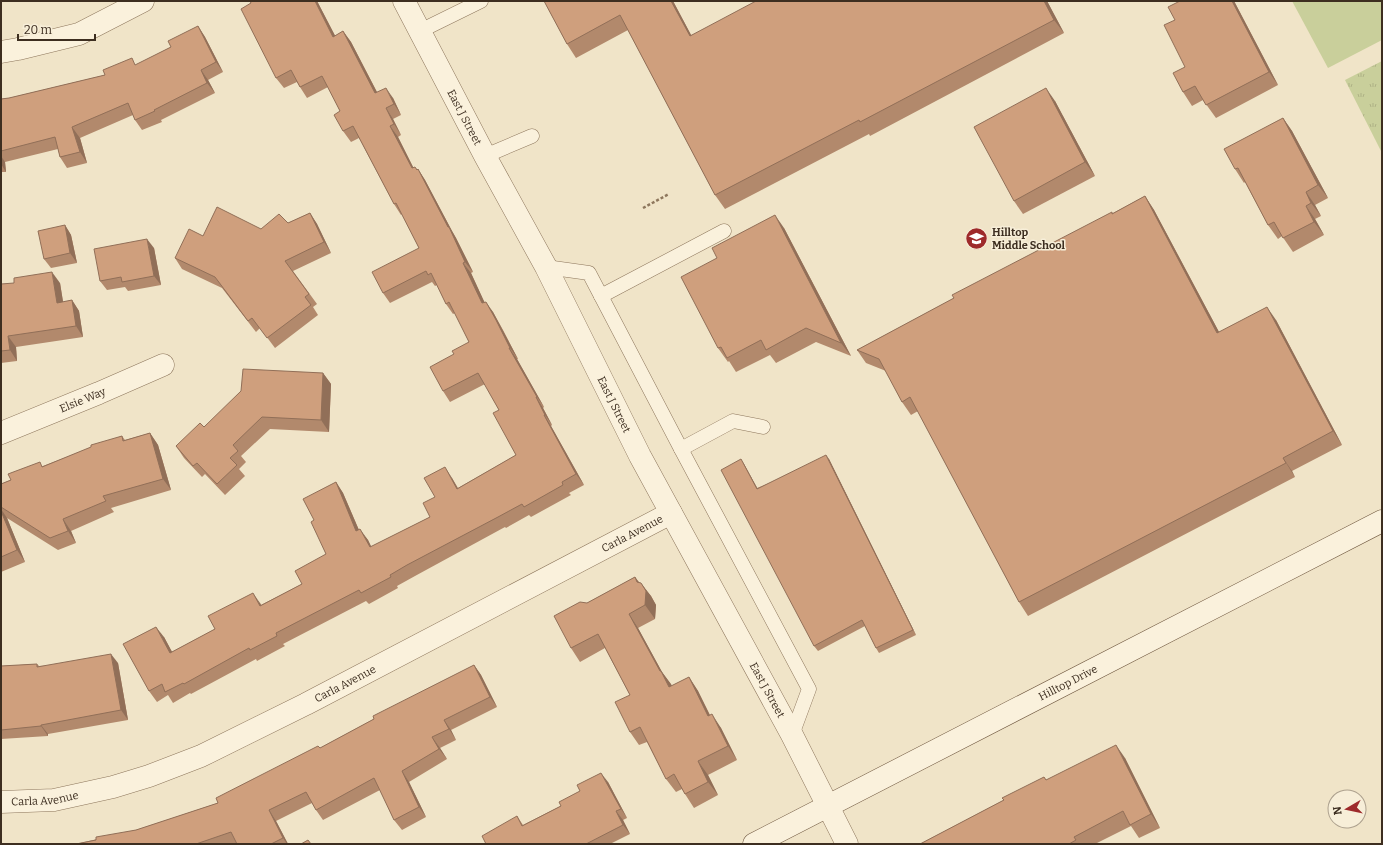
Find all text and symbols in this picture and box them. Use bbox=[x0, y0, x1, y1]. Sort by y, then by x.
scale bar bbox=[18, 16, 95, 42]
text: 20 m bbox=[24, 23, 53, 37]
street label: East J Street bbox=[444, 87, 484, 147]
school or university icon: Hilltop Middle School bbox=[963, 225, 989, 251]
place label: Hilltop Middle School bbox=[992, 226, 1066, 252]
street label: East J Street bbox=[594, 374, 633, 435]
street label: Elsie Way bbox=[58, 385, 108, 415]
street label: Carla Avenue bbox=[599, 512, 665, 555]
street label: East J Street bbox=[747, 660, 787, 720]
street label: Hilltop Drive bbox=[1037, 662, 1100, 704]
street label: Carla Avenue bbox=[312, 663, 378, 705]
street label: Carla Avenue bbox=[11, 789, 80, 809]
north arrow bbox=[1327, 789, 1367, 829]
text: N bbox=[1330, 805, 1345, 816]

